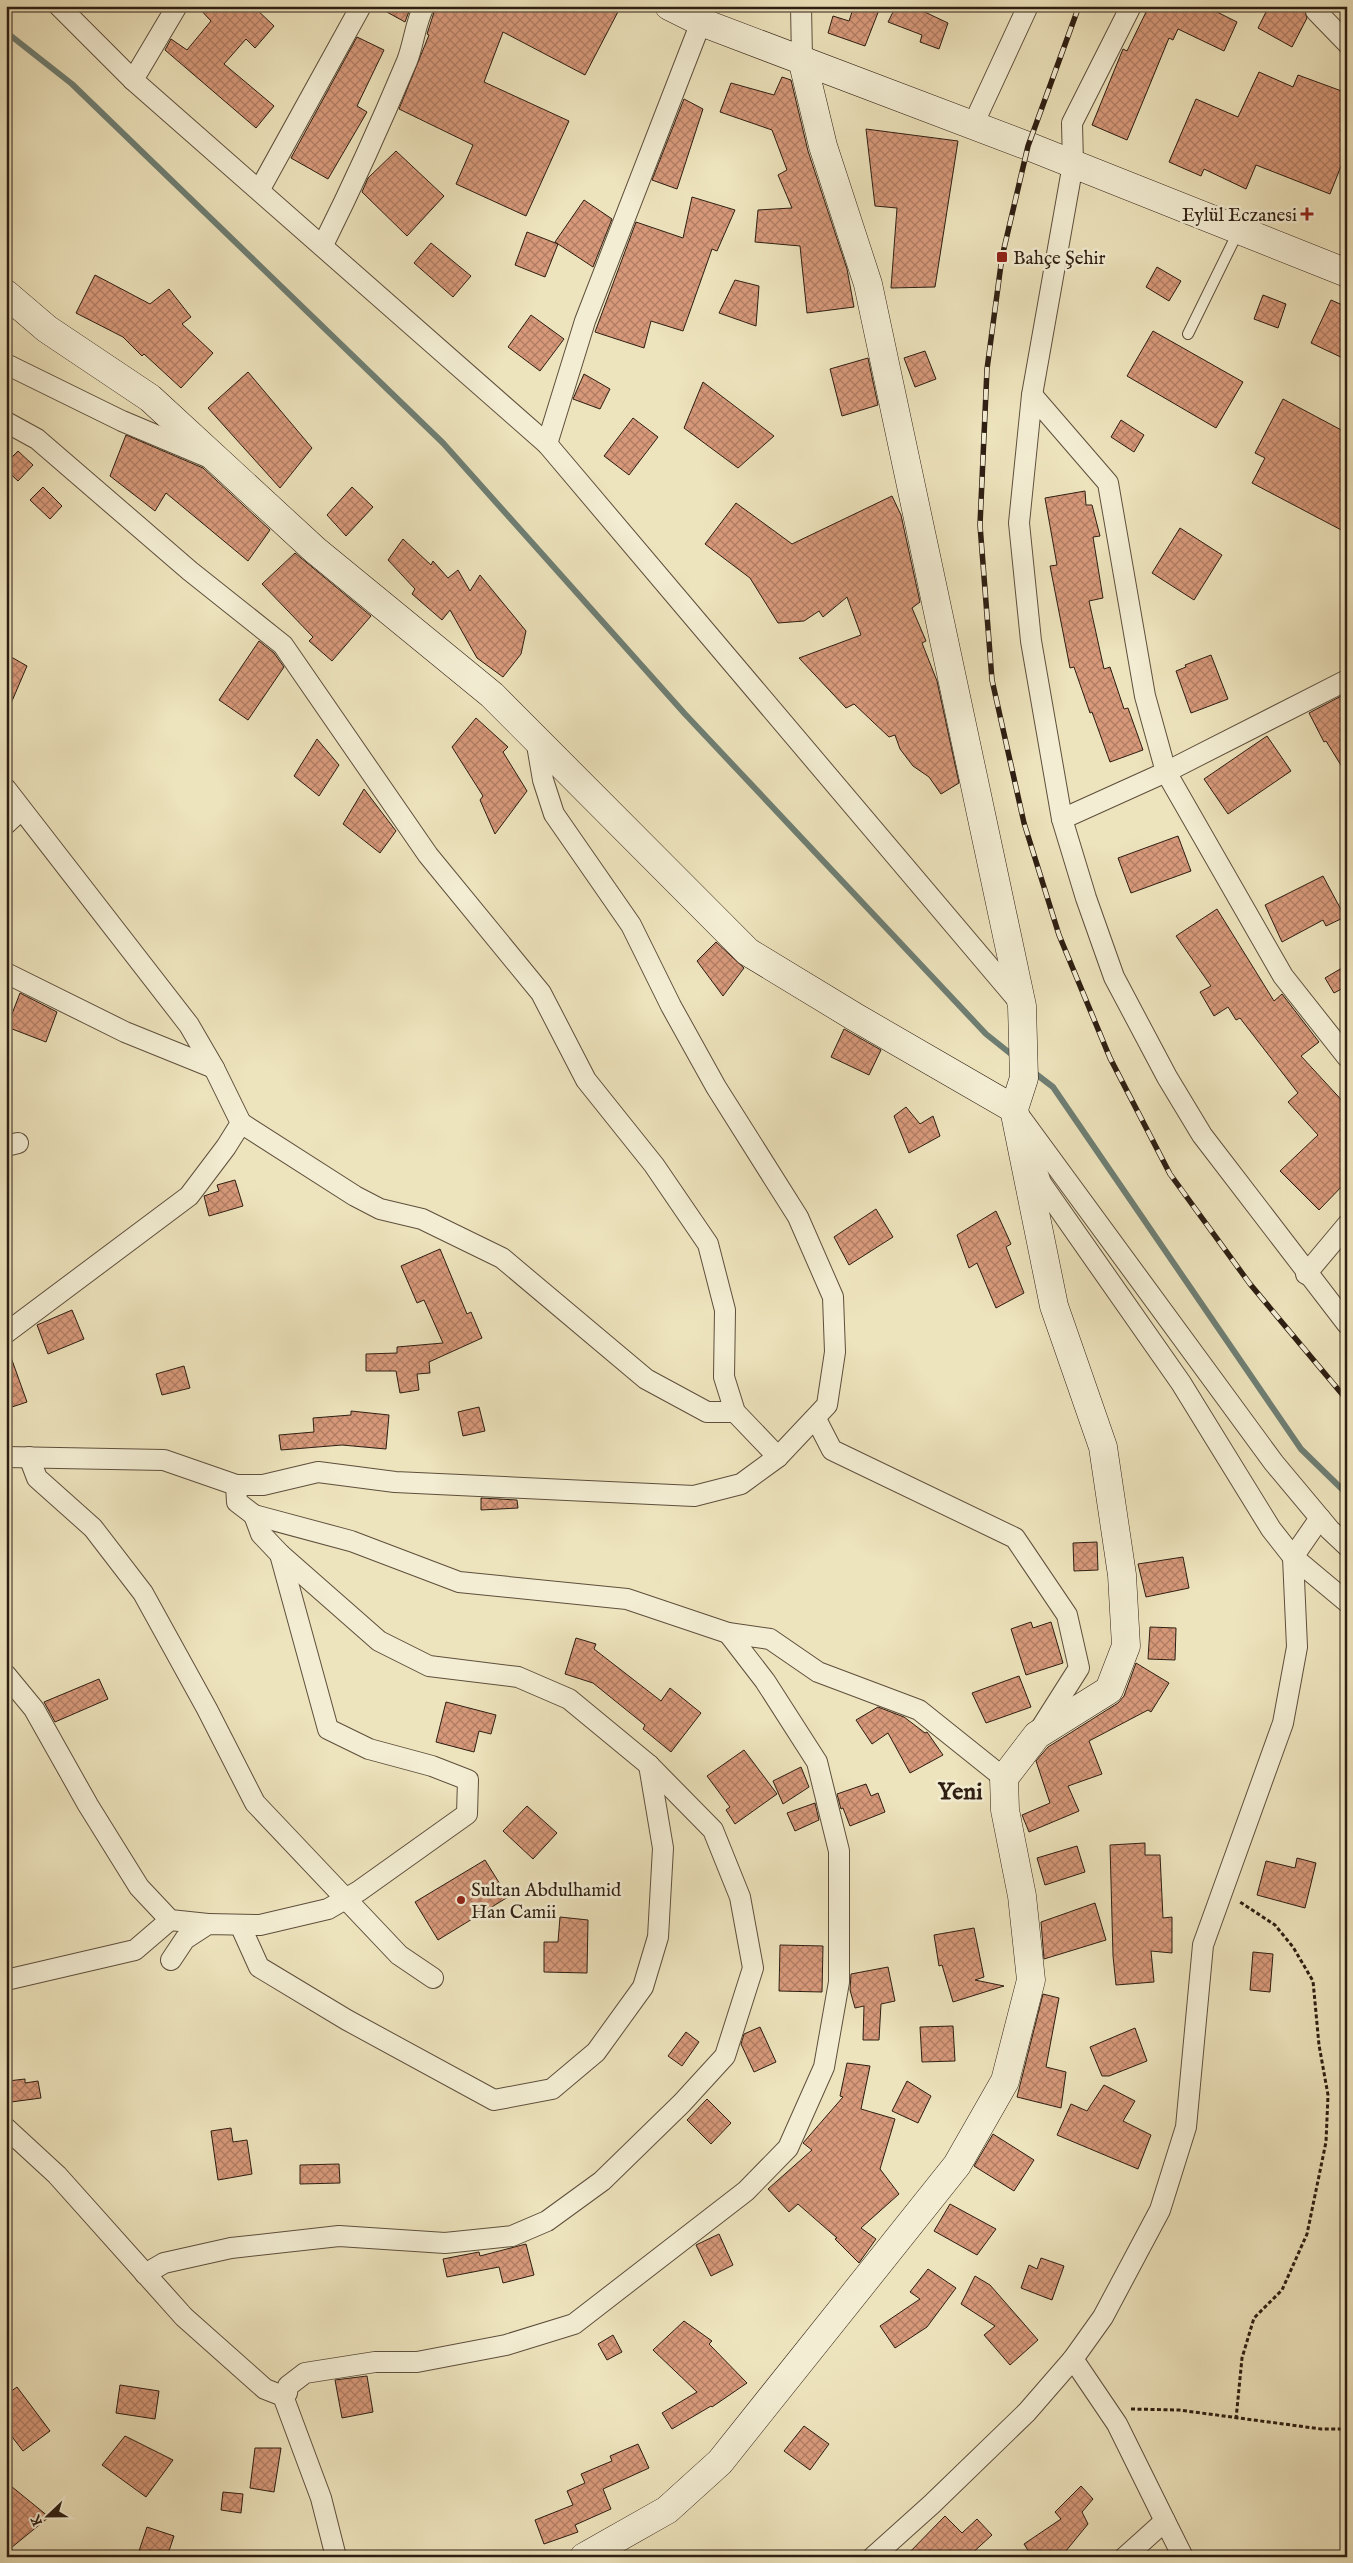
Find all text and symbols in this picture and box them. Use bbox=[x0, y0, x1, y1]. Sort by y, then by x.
place label: Eylül Eczanesi bbox=[1182, 204, 1297, 228]
marker: Eylül Eczanesi bbox=[1301, 208, 1313, 220]
place label: Bahçe Şehir bbox=[1013, 247, 1106, 271]
marker: Bahçe Şehir bbox=[995, 250, 1009, 264]
district label: Yeni bbox=[937, 1777, 983, 1808]
place label: Sultan Abdulhamid Han Camii bbox=[471, 1879, 622, 1925]
marker: Sultan Abdulhamid Han Camii bbox=[455, 1894, 467, 1906]
north arrow bbox=[22, 2490, 72, 2540]
text: K bbox=[26, 2512, 47, 2529]

